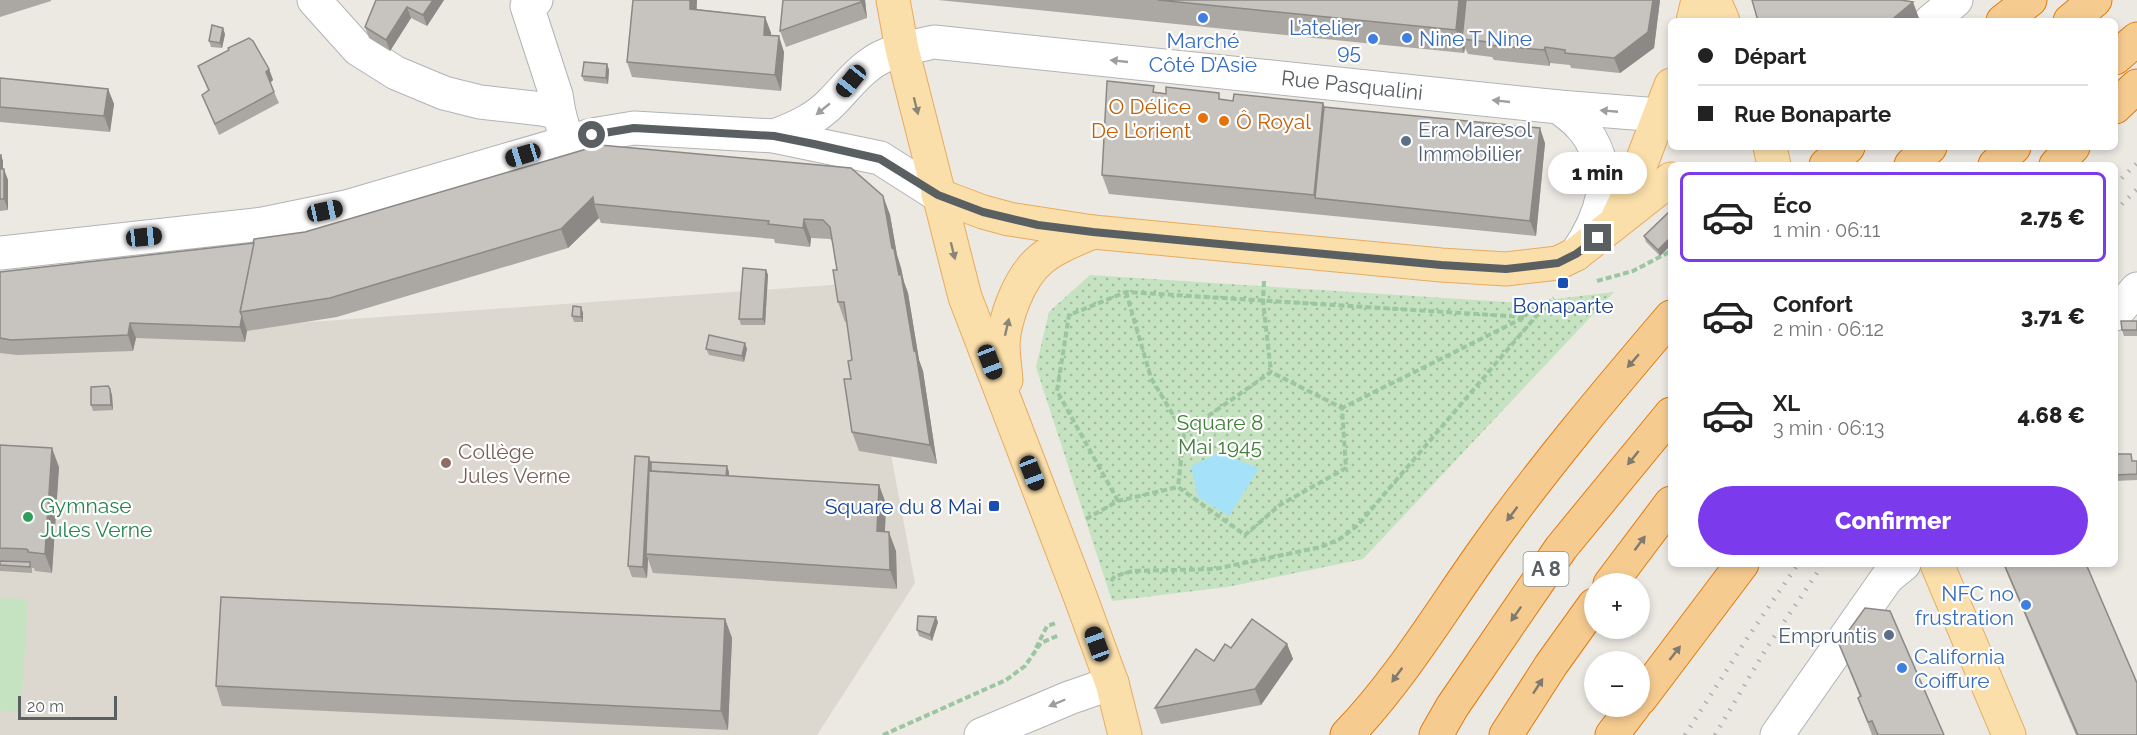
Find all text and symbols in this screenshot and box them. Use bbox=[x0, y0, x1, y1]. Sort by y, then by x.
marker: Marché Côté D’Asie bbox=[1196, 11, 1210, 25]
place label: L’atelier 95 bbox=[1289, 15, 1362, 64]
place label: Nine T Nine bbox=[1419, 26, 1532, 51]
place label: Marché Côté D’Asie bbox=[1149, 28, 1257, 77]
marker: Nine T Nine bbox=[1400, 31, 1414, 45]
marker: L’atelier 95 bbox=[1366, 32, 1380, 46]
text: Départ bbox=[1734, 43, 1806, 69]
one-way arrow bbox=[1109, 56, 1128, 65]
car bbox=[833, 61, 869, 101]
street label: Rue Pasqualini bbox=[1280, 65, 1424, 105]
place label: O Délice De L’orient bbox=[1091, 94, 1191, 143]
one-way arrow bbox=[1491, 96, 1510, 106]
one-way arrow bbox=[911, 97, 921, 115]
text: Rue Bonaparte bbox=[1734, 101, 1891, 127]
one-way arrow bbox=[815, 103, 831, 116]
one-way arrow bbox=[1600, 106, 1619, 116]
place label: Ô Royal bbox=[1236, 109, 1311, 134]
marker: O Délice De L’orient bbox=[1196, 111, 1210, 125]
marker: Ô Royal bbox=[1217, 114, 1231, 128]
place label: Era Maresol Immobilier bbox=[1418, 117, 1533, 166]
route start bbox=[578, 121, 605, 148]
marker: Era Maresol Immobilier bbox=[1399, 134, 1413, 148]
car bbox=[503, 141, 543, 169]
callout: 1 min bbox=[1548, 151, 1648, 193]
text: 1 min bbox=[1572, 161, 1623, 185]
icon: car bbox=[1701, 190, 1755, 244]
text: Éco bbox=[1773, 192, 1812, 218]
car bbox=[306, 198, 344, 224]
text: 2.75 € bbox=[2020, 204, 2085, 230]
text: 1 min · 06:11 bbox=[1773, 218, 1880, 242]
route end bbox=[1584, 224, 1611, 251]
car bbox=[125, 226, 163, 248]
one-way arrow bbox=[948, 242, 958, 261]
marker: Bonaparte bbox=[1556, 276, 1570, 290]
icon: car bbox=[1701, 289, 1755, 343]
text: Confort bbox=[1773, 291, 1853, 317]
place label: Bonaparte bbox=[1512, 293, 1614, 318]
text: 3.71 € bbox=[2021, 303, 2085, 329]
text: 2 min · 06:12 bbox=[1773, 317, 1884, 341]
one-way arrow bbox=[1002, 318, 1012, 336]
car bbox=[975, 342, 1005, 382]
one-way arrow bbox=[1627, 353, 1640, 368]
icon: car bbox=[1701, 388, 1755, 442]
text: XL bbox=[1773, 390, 1800, 416]
text: 4.68 € bbox=[2018, 402, 2085, 428]
park label: Square 8 Mai 1945 bbox=[1177, 410, 1263, 459]
text: 3 min · 06:13 bbox=[1773, 416, 1884, 440]
place label: Collège Jules Verne bbox=[458, 439, 570, 488]
one-way arrow bbox=[1627, 450, 1640, 465]
car bbox=[1017, 453, 1047, 493]
marker: Collège Jules Verne bbox=[439, 456, 453, 470]
button: Confirmer bbox=[1698, 486, 2088, 555]
place label: Gymnase Jules Verne bbox=[40, 493, 152, 542]
place label: Square du 8 Mai bbox=[825, 494, 982, 519]
marker: Square du 8 Mai bbox=[987, 499, 1001, 513]
one-way arrow bbox=[1506, 506, 1518, 521]
marker: Gymnase Jules Verne bbox=[21, 510, 35, 524]
one-way arrow bbox=[1634, 535, 1646, 550]
road number: A 8 bbox=[1524, 552, 1568, 586]
map controls bbox=[1584, 573, 1650, 717]
button: + bbox=[1584, 573, 1650, 639]
place label: NFC no frustration bbox=[1915, 581, 2014, 630]
marker: NFC no frustration bbox=[2019, 598, 2033, 612]
one-way arrow bbox=[1510, 605, 1522, 621]
place label: Empruntis bbox=[1778, 623, 1877, 648]
car bbox=[1082, 624, 1112, 664]
marker: Empruntis bbox=[1882, 628, 1896, 642]
place label: California Coiffure bbox=[1914, 644, 2005, 693]
one-way arrow bbox=[1669, 645, 1682, 661]
button: − bbox=[1584, 651, 1650, 717]
marker: California Coiffure bbox=[1895, 661, 1909, 675]
one-way arrow bbox=[1392, 667, 1404, 682]
one-way arrow bbox=[1532, 678, 1543, 694]
scale bar bbox=[18, 693, 117, 720]
text: 20 m bbox=[27, 697, 64, 716]
one-way arrow bbox=[1047, 698, 1065, 708]

